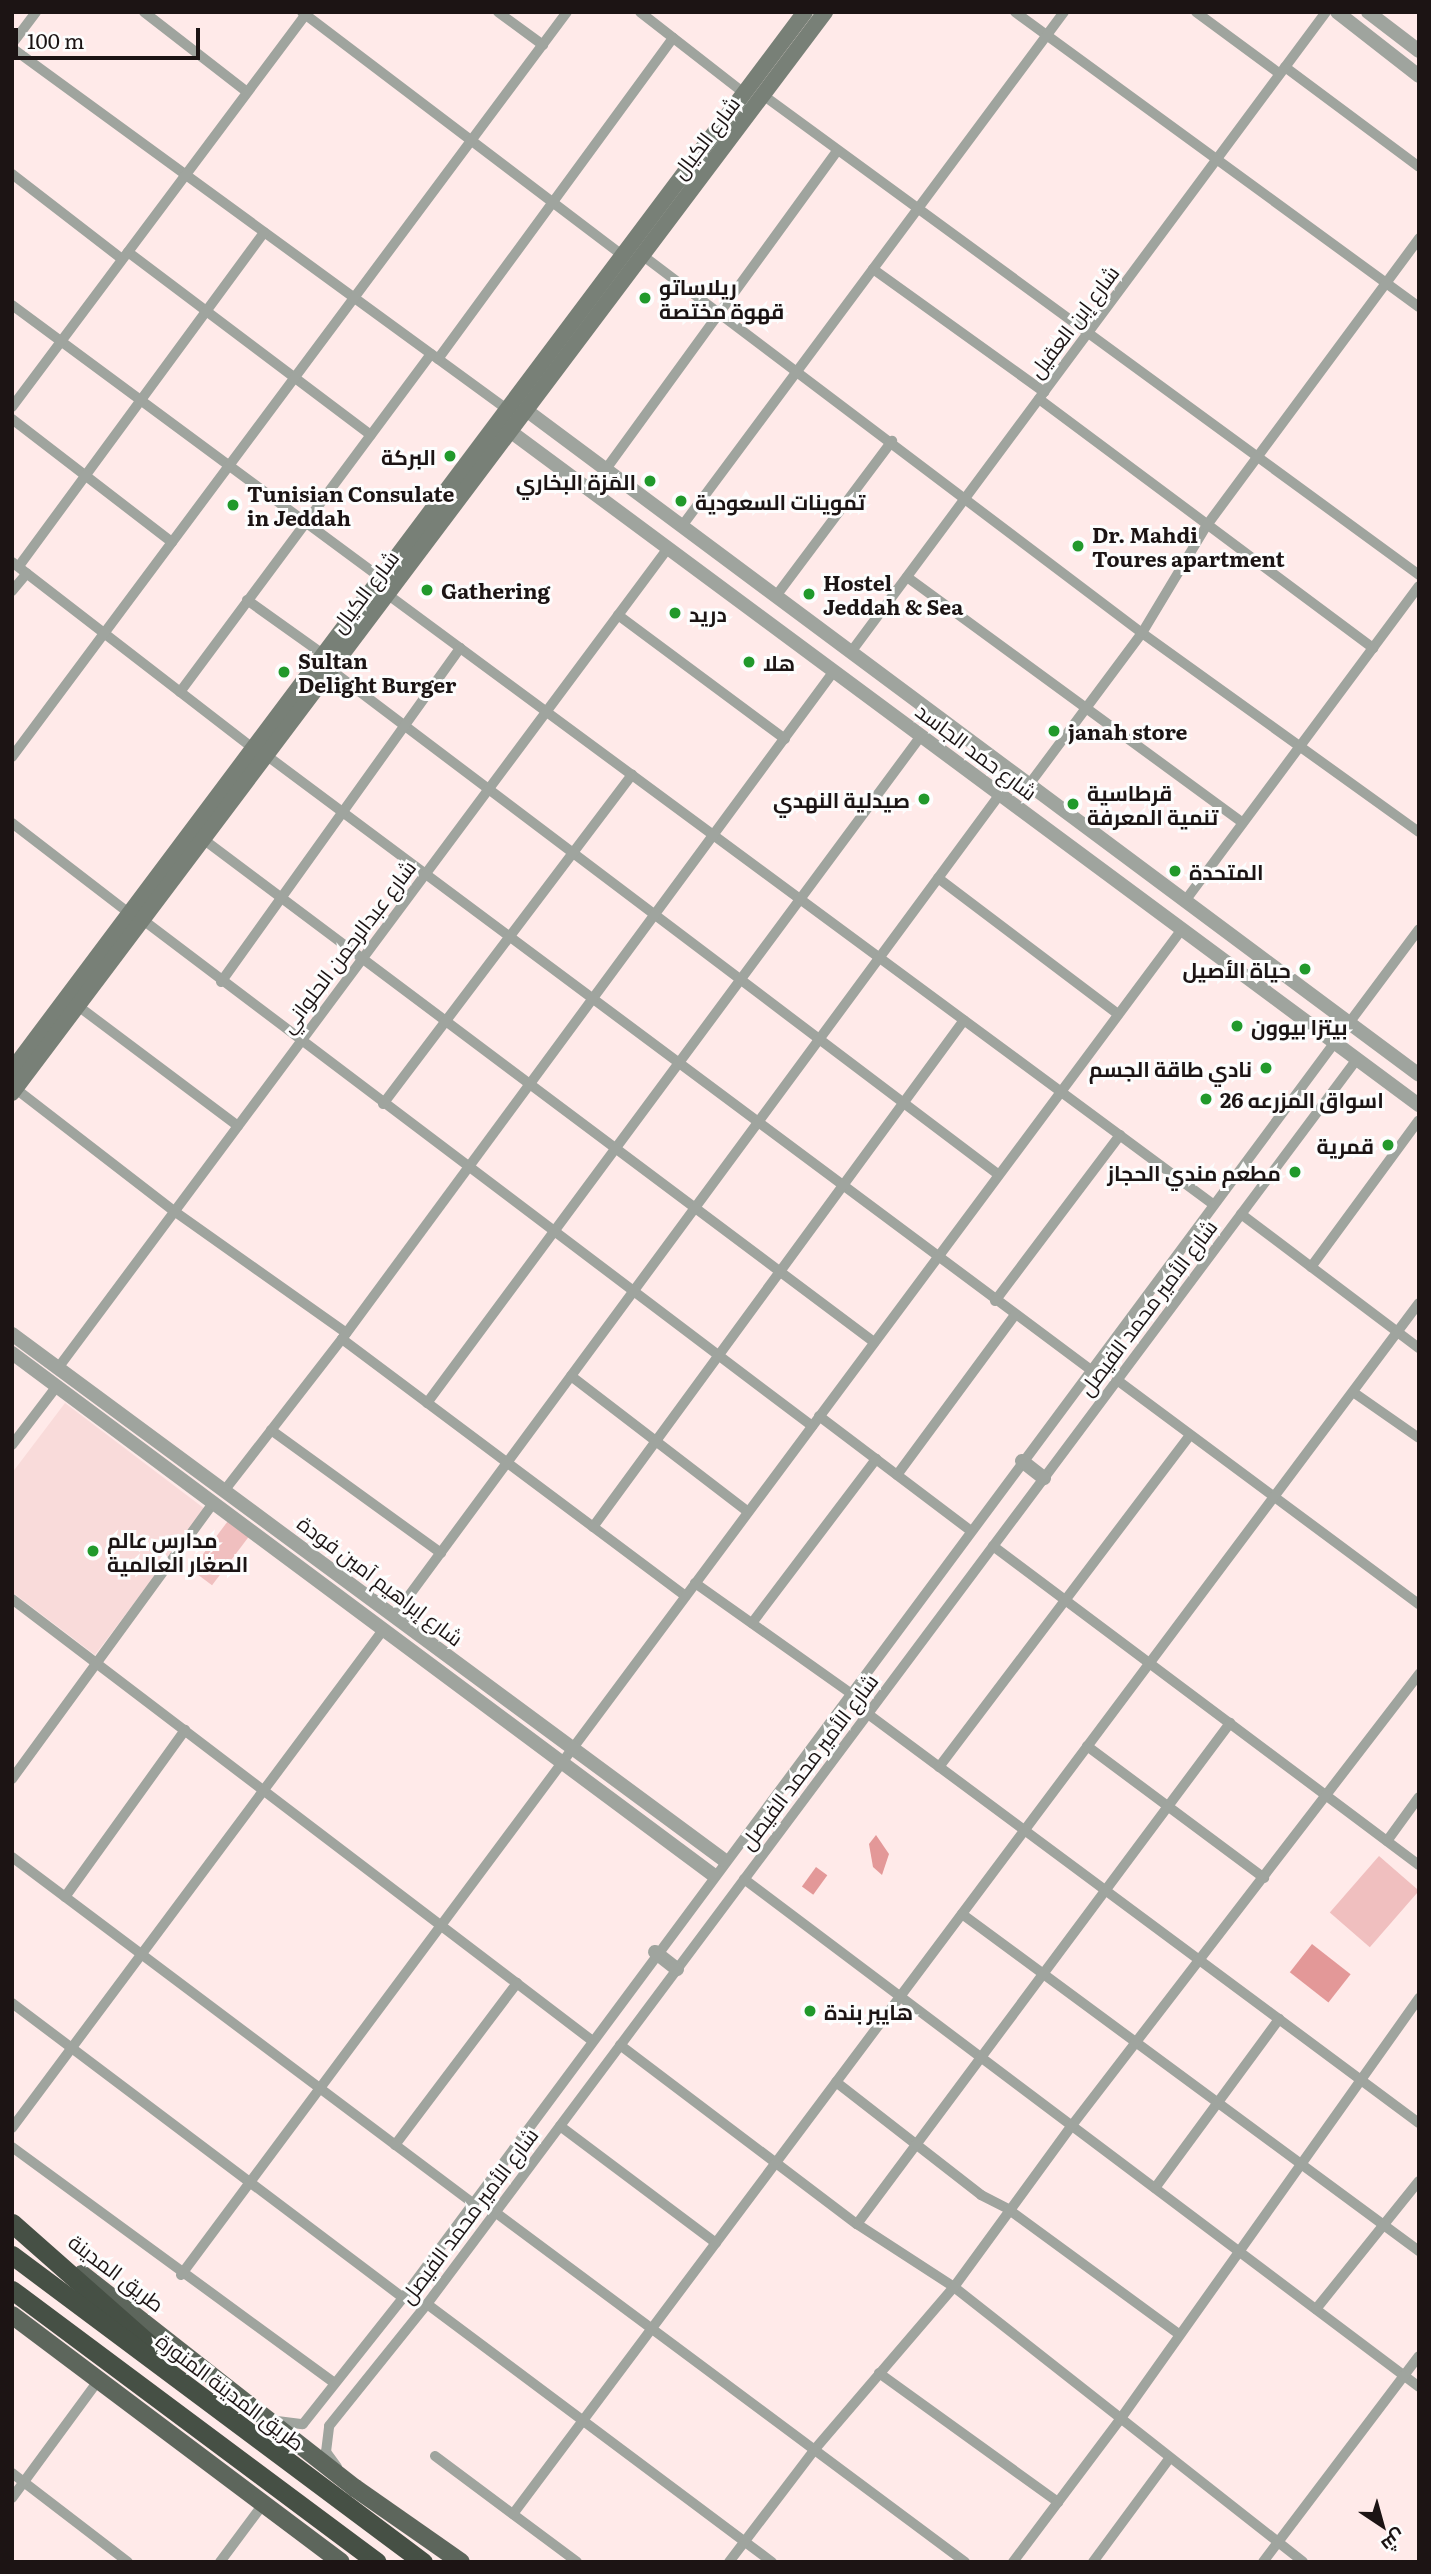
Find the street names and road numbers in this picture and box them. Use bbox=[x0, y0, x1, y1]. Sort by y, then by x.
street label: شارع الكيال bbox=[666, 91, 744, 183]
street label: شارع إبن العقيل bbox=[1023, 260, 1123, 382]
street label: شارع الكيال bbox=[325, 545, 403, 637]
street label: شارع حمد الجاسد bbox=[912, 697, 1042, 805]
street label: شارع عبدالرحمن الحلواني bbox=[274, 855, 420, 1037]
street label: شارع الأمير محمد الفيصل bbox=[1073, 1214, 1221, 1400]
street label: شارع إبراهيم آمين فودة bbox=[293, 1510, 469, 1650]
street label: شارع الأمير محمد الفيصل bbox=[734, 1668, 882, 1854]
street label: شارع الأمير محمد الفيصل bbox=[394, 2122, 542, 2308]
street label: طريق المدينة bbox=[64, 2228, 170, 2316]
street label: طريق المدينة المنورة bbox=[152, 2327, 310, 2455]

